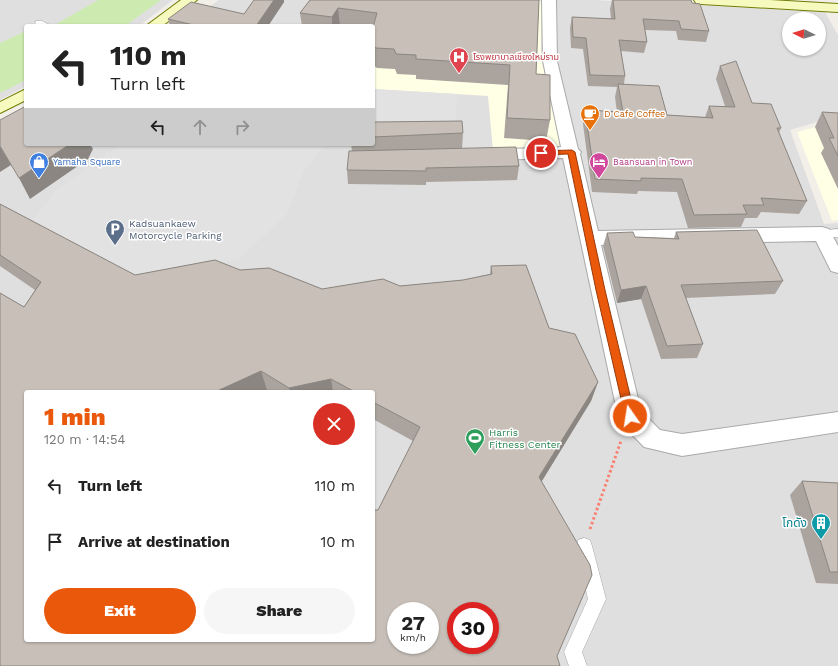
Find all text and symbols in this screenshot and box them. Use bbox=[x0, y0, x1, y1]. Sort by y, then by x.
north arrow bbox=[782, 12, 826, 56]
map controls bbox=[782, 12, 826, 56]
text: 110 m bbox=[110, 39, 187, 72]
icon: left bbox=[44, 40, 96, 92]
hospital icon: โรงพยาบาลเชียงใหม่ราม bbox=[448, 46, 470, 74]
place label: โรงพยาบาลเชียงใหม่ราม bbox=[473, 52, 559, 62]
text: Turn left bbox=[110, 73, 185, 94]
cafe icon: D Cafe Coffee bbox=[579, 103, 601, 131]
place label: D Cafe Coffee bbox=[604, 109, 665, 119]
icon: left bbox=[147, 116, 169, 138]
icon: ahead bbox=[189, 116, 211, 138]
icon: right bbox=[231, 116, 253, 138]
pin bbox=[524, 136, 558, 170]
icon: arrive bbox=[530, 142, 552, 164]
shop icon: Yamaha Square bbox=[28, 151, 50, 179]
hotel icon: Baansuan in Town bbox=[588, 151, 610, 179]
place label: Yamaha Square bbox=[53, 157, 120, 167]
place label: Baansuan in Town bbox=[613, 157, 692, 167]
parking icon: Kadsuankaew Motorcycle Parking bbox=[104, 218, 126, 246]
place label: Kadsuankaew Motorcycle Parking bbox=[129, 218, 222, 241]
position arrow bbox=[609, 395, 651, 437]
text: 1 min bbox=[44, 403, 106, 431]
button: close bbox=[313, 403, 355, 445]
sports icon: Harris Fitness Center bbox=[464, 427, 486, 455]
place label: Harris Fitness Center bbox=[489, 427, 561, 450]
text: 120 m · 14:54 bbox=[44, 432, 125, 447]
icon: left bbox=[44, 475, 66, 497]
text: Turn left bbox=[78, 477, 142, 495]
text: 110 m bbox=[315, 477, 355, 495]
building icon: โกดัง bbox=[810, 512, 832, 540]
place label: โกดัง bbox=[782, 516, 807, 530]
icon: arrive bbox=[44, 531, 66, 553]
text: Arrive at destination bbox=[78, 533, 230, 551]
text: 10 m bbox=[320, 533, 355, 551]
button: Exit bbox=[44, 588, 196, 634]
button: Share bbox=[204, 588, 355, 634]
speed limit sign: 30 bbox=[447, 602, 499, 654]
text: 27 bbox=[401, 611, 425, 635]
text: km/h bbox=[400, 632, 426, 643]

